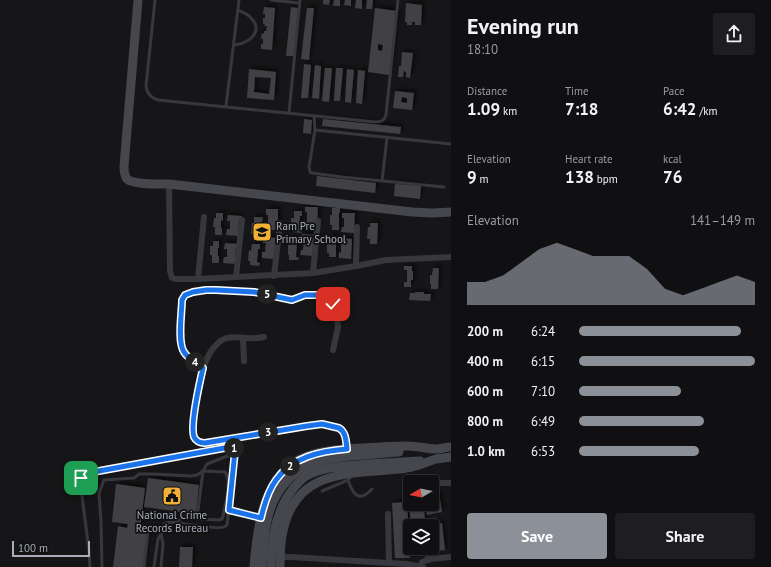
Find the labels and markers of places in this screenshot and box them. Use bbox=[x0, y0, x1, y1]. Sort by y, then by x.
place label: Ram Pre Primary School bbox=[276, 219, 347, 246]
school or university icon: Ram Pre Primary School bbox=[251, 221, 273, 243]
pin: 5 bbox=[257, 284, 277, 304]
pin bbox=[316, 287, 350, 321]
pin: 4 bbox=[185, 352, 205, 372]
pin: 3 bbox=[258, 422, 278, 442]
pin: 1 bbox=[224, 438, 244, 458]
pin: 2 bbox=[280, 456, 300, 476]
pin bbox=[64, 461, 98, 495]
public building icon: National Crime Records Bureau bbox=[161, 485, 183, 507]
place label: National Crime Records Bureau bbox=[136, 508, 208, 535]

